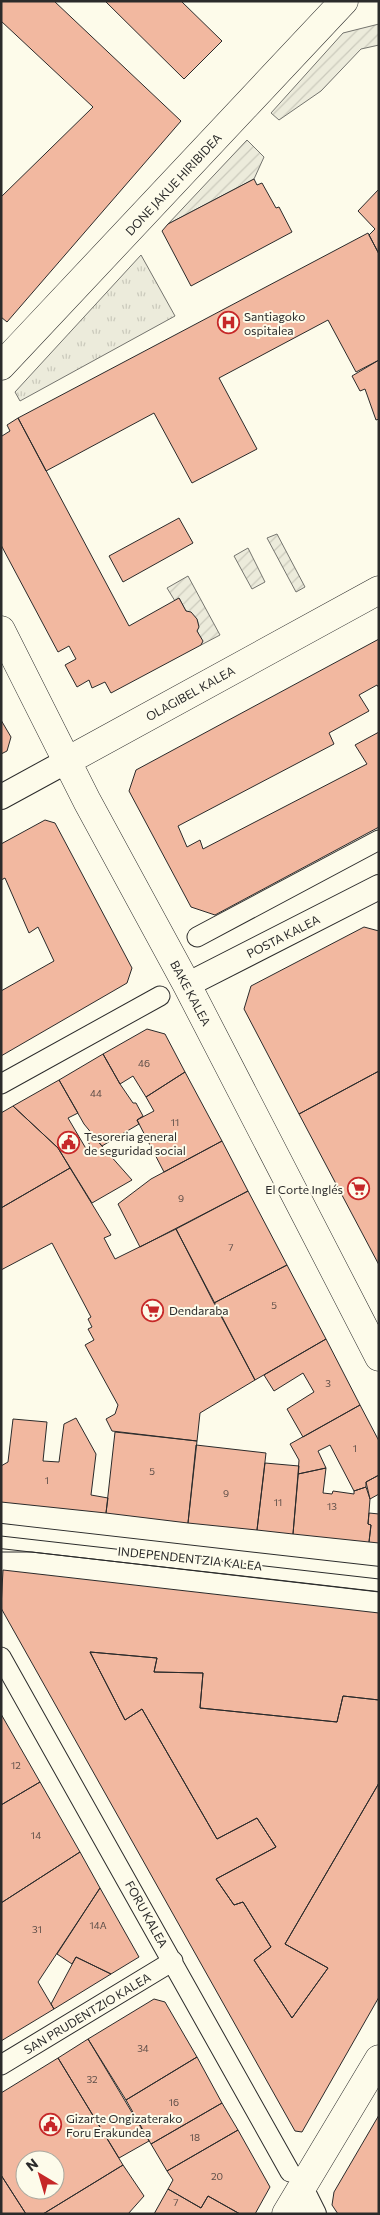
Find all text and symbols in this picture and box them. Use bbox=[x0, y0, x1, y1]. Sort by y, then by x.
street label: DONE JAKUE HIRIBIDEA bbox=[122, 130, 225, 239]
place label: Santiagoko ospitalea bbox=[244, 309, 305, 337]
hospital icon: Santiagoko ospitalea bbox=[216, 311, 240, 335]
street label: OLAGIBEL KALEA bbox=[143, 663, 237, 723]
street label: POSTA KALEA bbox=[244, 912, 322, 960]
street label: BAKE KALEA bbox=[168, 958, 214, 1028]
house number: 46 bbox=[138, 1057, 150, 1069]
house number: 44 bbox=[90, 1087, 102, 1099]
house number: 11 bbox=[171, 1116, 179, 1128]
place label: Tesoreria general de seguridad social bbox=[84, 1129, 186, 1157]
public building icon: Tesoreria general de seguridad social bbox=[56, 1131, 80, 1155]
supermarket icon: El Corte Inglés bbox=[347, 1177, 371, 1201]
place label: El Corte Inglés bbox=[265, 1182, 343, 1196]
house number: 9 bbox=[178, 1192, 184, 1204]
house number: 7 bbox=[228, 1241, 234, 1253]
supermarket icon: Dendaraba bbox=[141, 1298, 165, 1322]
house number: 5 bbox=[271, 1299, 277, 1311]
place label: Dendaraba bbox=[169, 1303, 229, 1317]
house number: 3 bbox=[325, 1377, 331, 1389]
house number: 1 bbox=[353, 1442, 357, 1454]
house number: 5 bbox=[149, 1465, 155, 1477]
house number: 1 bbox=[45, 1474, 49, 1486]
house number: 9 bbox=[223, 1487, 229, 1499]
house number: 11 bbox=[274, 1496, 282, 1508]
house number: 13 bbox=[327, 1500, 337, 1512]
street label: INDEPENDENTZIA KALEA bbox=[117, 1543, 263, 1573]
house number: 12 bbox=[11, 1759, 21, 1771]
house number: 14 bbox=[31, 1829, 41, 1841]
street label: FORU KALEA bbox=[123, 1878, 171, 1950]
house number: 14A bbox=[89, 1919, 107, 1931]
house number: 31 bbox=[32, 1923, 42, 1935]
street label: SAN PRUDENTZIO KALEA bbox=[21, 1970, 153, 2056]
house number: 34 bbox=[137, 2042, 149, 2054]
house number: 32 bbox=[86, 2073, 98, 2085]
house number: 16 bbox=[169, 2096, 179, 2108]
place label: Gizarte Ongizaterako Foru Erakundea bbox=[66, 2111, 182, 2139]
public building icon: Gizarte Ongizaterako Foru Erakundea bbox=[38, 2113, 62, 2137]
house number: 18 bbox=[190, 2131, 200, 2143]
north arrow bbox=[15, 2150, 65, 2200]
text: N bbox=[22, 2154, 41, 2174]
house number: 20 bbox=[211, 2170, 223, 2182]
house number: 7 bbox=[173, 2196, 179, 2208]

